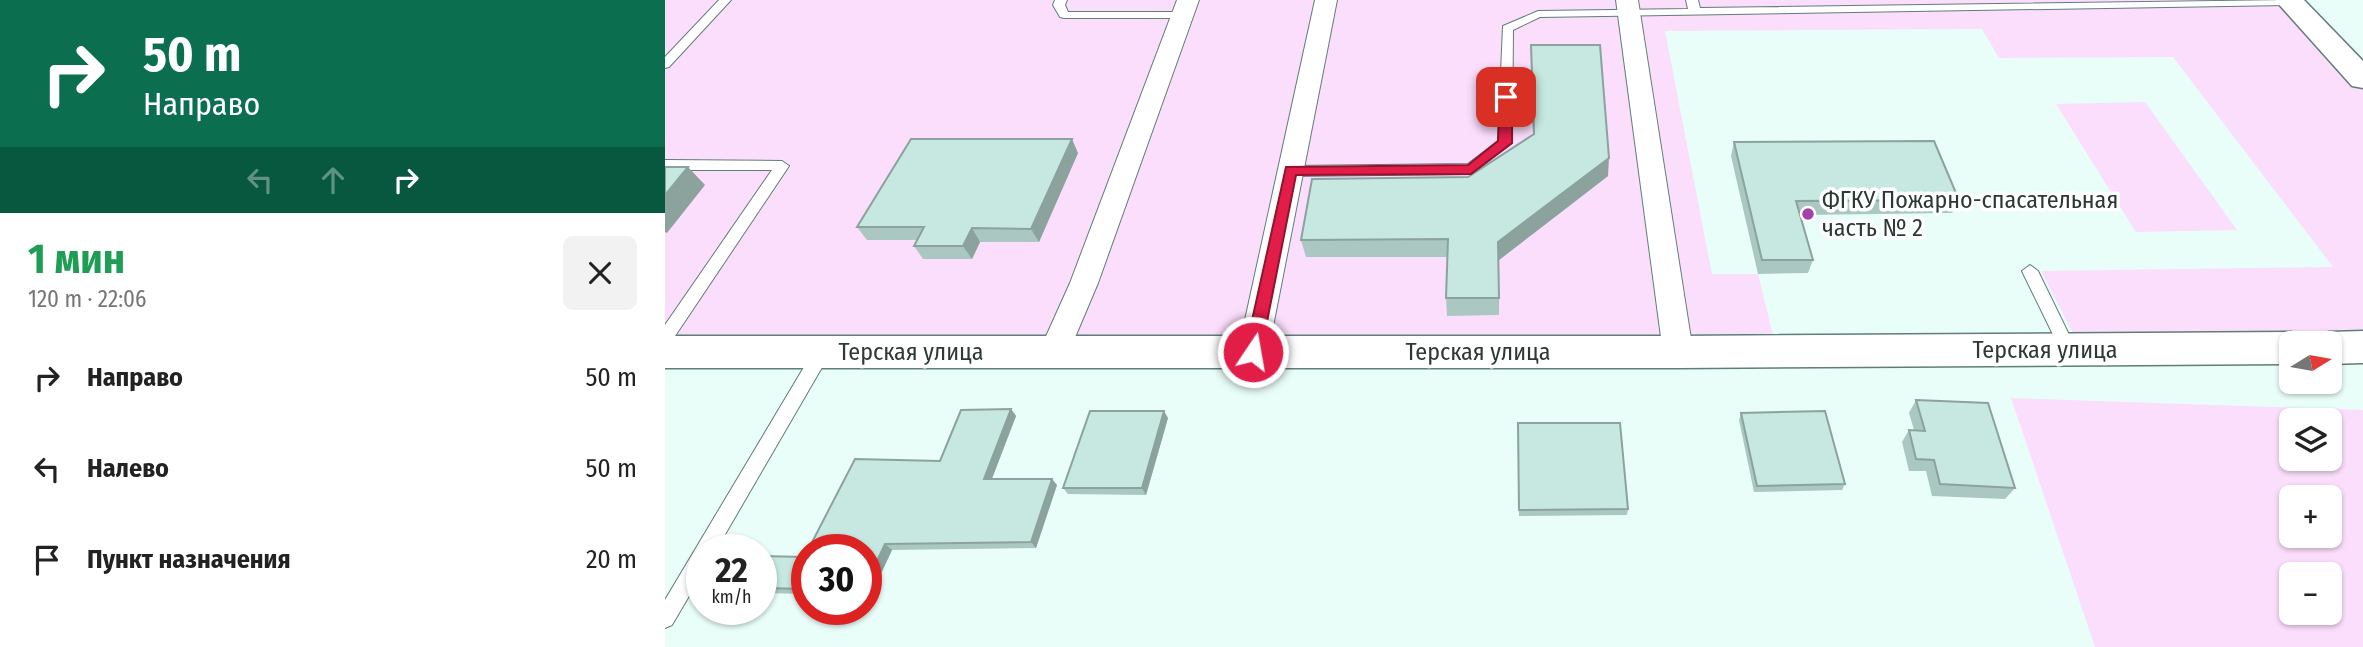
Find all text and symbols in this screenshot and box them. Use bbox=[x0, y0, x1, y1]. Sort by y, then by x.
text: 50 m bbox=[143, 25, 241, 84]
icon: right bbox=[28, 28, 119, 119]
pin bbox=[1476, 67, 1536, 127]
icon: arrive bbox=[1487, 78, 1525, 116]
text: Направо bbox=[143, 85, 260, 123]
icon: left bbox=[241, 161, 279, 199]
icon: ahead bbox=[314, 161, 352, 199]
icon: right bbox=[387, 161, 425, 199]
place label: ФГКУ Пожарно-спасательная часть № 2 bbox=[1822, 186, 2118, 242]
marker: ФГКУ Пожарно-спасательная часть № 2 bbox=[1800, 206, 1816, 222]
text: 1 мин bbox=[28, 234, 125, 284]
button: close bbox=[563, 236, 637, 310]
text: 120 m · 22:06 bbox=[28, 285, 146, 313]
position arrow bbox=[1216, 315, 1290, 389]
north arrow bbox=[2279, 331, 2341, 394]
map controls bbox=[2279, 331, 2342, 625]
street label: Терская улица bbox=[1972, 336, 2118, 364]
street label: Терская улица bbox=[838, 338, 984, 366]
street label: Терская улица bbox=[1405, 338, 1551, 366]
icon: right bbox=[28, 359, 66, 397]
text: Направо bbox=[87, 362, 183, 393]
text: 50 m bbox=[585, 362, 637, 393]
button: layers bbox=[2279, 408, 2342, 471]
icon: left bbox=[28, 450, 66, 488]
text: Налево bbox=[87, 453, 169, 484]
text: 50 m bbox=[585, 453, 637, 484]
button: + bbox=[2279, 485, 2342, 548]
speed limit sign: 30 bbox=[791, 534, 882, 625]
icon: arrive bbox=[28, 541, 66, 579]
text: Пункт назначения bbox=[87, 544, 291, 575]
text: 20 m bbox=[586, 544, 637, 575]
text: 22 bbox=[715, 549, 748, 591]
button: − bbox=[2279, 562, 2342, 625]
text: km/h bbox=[711, 586, 752, 608]

